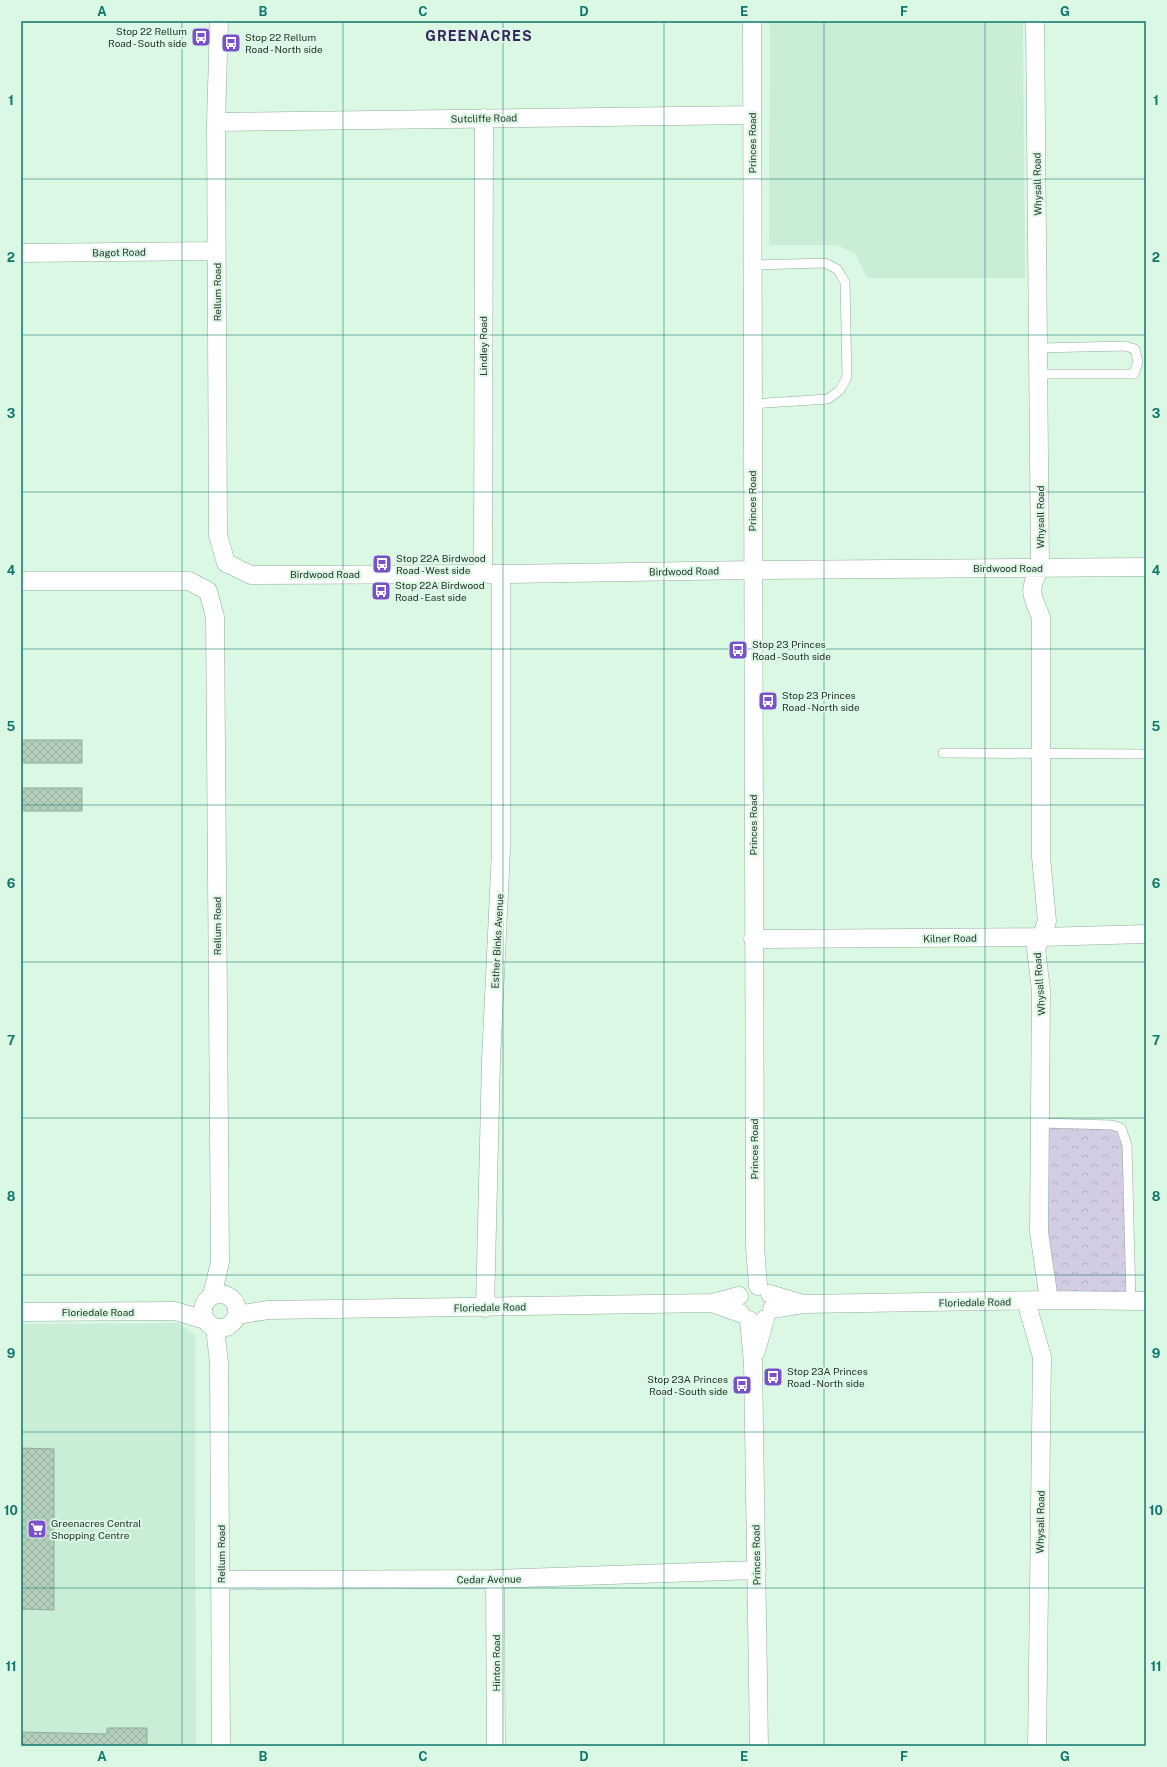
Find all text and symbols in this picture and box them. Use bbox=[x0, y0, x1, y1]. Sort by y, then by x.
text: A bbox=[97, 4, 107, 19]
text: B bbox=[259, 4, 268, 19]
text: C bbox=[418, 4, 428, 19]
text: D bbox=[579, 4, 589, 19]
text: E bbox=[740, 4, 748, 19]
text: F bbox=[900, 4, 908, 19]
text: G bbox=[1060, 4, 1070, 19]
place label: Stop 22 Rellum Road - South side bbox=[108, 25, 187, 49]
bus stop icon: Stop 22 Rellum Road - South side bbox=[190, 26, 212, 48]
district label: GREENACRES bbox=[425, 28, 533, 44]
place label: Stop 22 Rellum Road - North side bbox=[245, 31, 323, 55]
bus stop icon: Stop 22 Rellum Road - North side bbox=[220, 32, 242, 54]
text: 1 bbox=[8, 93, 14, 108]
text: 1 bbox=[1153, 93, 1159, 108]
street label: Sutcliffe Road bbox=[451, 111, 517, 125]
street label: Princes Road bbox=[746, 113, 758, 173]
street label: Whysall Road bbox=[1030, 152, 1044, 216]
street label: Bagot Road bbox=[92, 246, 146, 258]
text: 2 bbox=[7, 250, 15, 265]
text: 2 bbox=[1152, 250, 1160, 265]
street label: Rellum Road bbox=[211, 263, 223, 321]
street label: Lindley Road bbox=[477, 316, 489, 376]
text: 3 bbox=[7, 406, 16, 421]
text: 3 bbox=[1152, 406, 1161, 421]
street label: Princes Road bbox=[746, 471, 758, 531]
street label: Whysall Road bbox=[1034, 485, 1046, 549]
place label: Stop 22A Birdwood Road - West side bbox=[396, 552, 486, 576]
bus stop icon: Stop 22A Birdwood Road - West side bbox=[371, 553, 393, 575]
street label: Birdwood Road bbox=[973, 562, 1043, 574]
text: 4 bbox=[7, 563, 16, 578]
text: 4 bbox=[1152, 563, 1161, 578]
street label: Birdwood Road bbox=[649, 564, 719, 578]
street label: Birdwood Road bbox=[290, 568, 360, 580]
place label: Stop 22A Birdwood Road - East side bbox=[395, 579, 485, 603]
bus stop icon: Stop 22A Birdwood Road - East side bbox=[370, 580, 392, 602]
place label: Stop 23 Princes Road - South side bbox=[752, 638, 831, 662]
bus stop icon: Stop 23 Princes Road - South side bbox=[727, 639, 749, 661]
place label: Stop 23 Princes Road - North side bbox=[782, 689, 860, 713]
bus stop icon: Stop 23 Princes Road - North side bbox=[757, 690, 779, 712]
text: 5 bbox=[7, 719, 16, 734]
text: 5 bbox=[1152, 719, 1161, 734]
street label: Princes Road bbox=[747, 795, 759, 855]
text: 6 bbox=[7, 876, 16, 891]
text: 6 bbox=[1152, 876, 1161, 891]
street label: Esther Binks Avenue bbox=[489, 893, 505, 989]
street label: Rellum Road bbox=[211, 897, 223, 955]
street label: Kilner Road bbox=[923, 932, 977, 944]
street label: Whysall Road bbox=[1031, 952, 1047, 1016]
text: 7 bbox=[7, 1033, 15, 1048]
text: 7 bbox=[1152, 1033, 1160, 1048]
street label: Princes Road bbox=[748, 1119, 760, 1179]
text: 8 bbox=[7, 1189, 16, 1204]
text: 8 bbox=[1152, 1189, 1161, 1204]
street label: Floriedale Road bbox=[939, 1295, 1011, 1309]
street label: Floriedale Road bbox=[454, 1300, 526, 1314]
street label: Floriedale Road bbox=[62, 1306, 134, 1318]
text: 9 bbox=[7, 1346, 15, 1361]
text: 9 bbox=[1152, 1346, 1160, 1361]
place label: Stop 23A Princes Road - North side bbox=[787, 1365, 868, 1389]
bus stop icon: Stop 23A Princes Road - North side bbox=[762, 1366, 784, 1388]
place label: Stop 23A Princes Road - South side bbox=[647, 1373, 728, 1397]
bus stop icon: Stop 23A Princes Road - South side bbox=[731, 1374, 753, 1396]
street label: Whysall Road bbox=[1033, 1490, 1047, 1554]
text: 10 bbox=[4, 1503, 18, 1518]
text: 10 bbox=[1149, 1503, 1163, 1518]
place label: Greenacres Central Shopping Centre bbox=[51, 1517, 141, 1541]
supermarket icon: Greenacres Central Shopping Centre bbox=[26, 1518, 48, 1540]
street label: Princes Road bbox=[749, 1524, 763, 1585]
street label: Rellum Road bbox=[215, 1525, 227, 1583]
street label: Cedar Avenue bbox=[457, 1572, 522, 1586]
street label: Hinton Road bbox=[490, 1634, 502, 1692]
text: 11 bbox=[5, 1659, 17, 1674]
text: 11 bbox=[1150, 1659, 1162, 1674]
text: A bbox=[97, 1749, 107, 1764]
text: B bbox=[259, 1749, 268, 1764]
text: C bbox=[418, 1749, 428, 1764]
text: D bbox=[579, 1749, 589, 1764]
text: E bbox=[740, 1749, 748, 1764]
text: F bbox=[900, 1749, 908, 1764]
text: G bbox=[1060, 1749, 1070, 1764]

